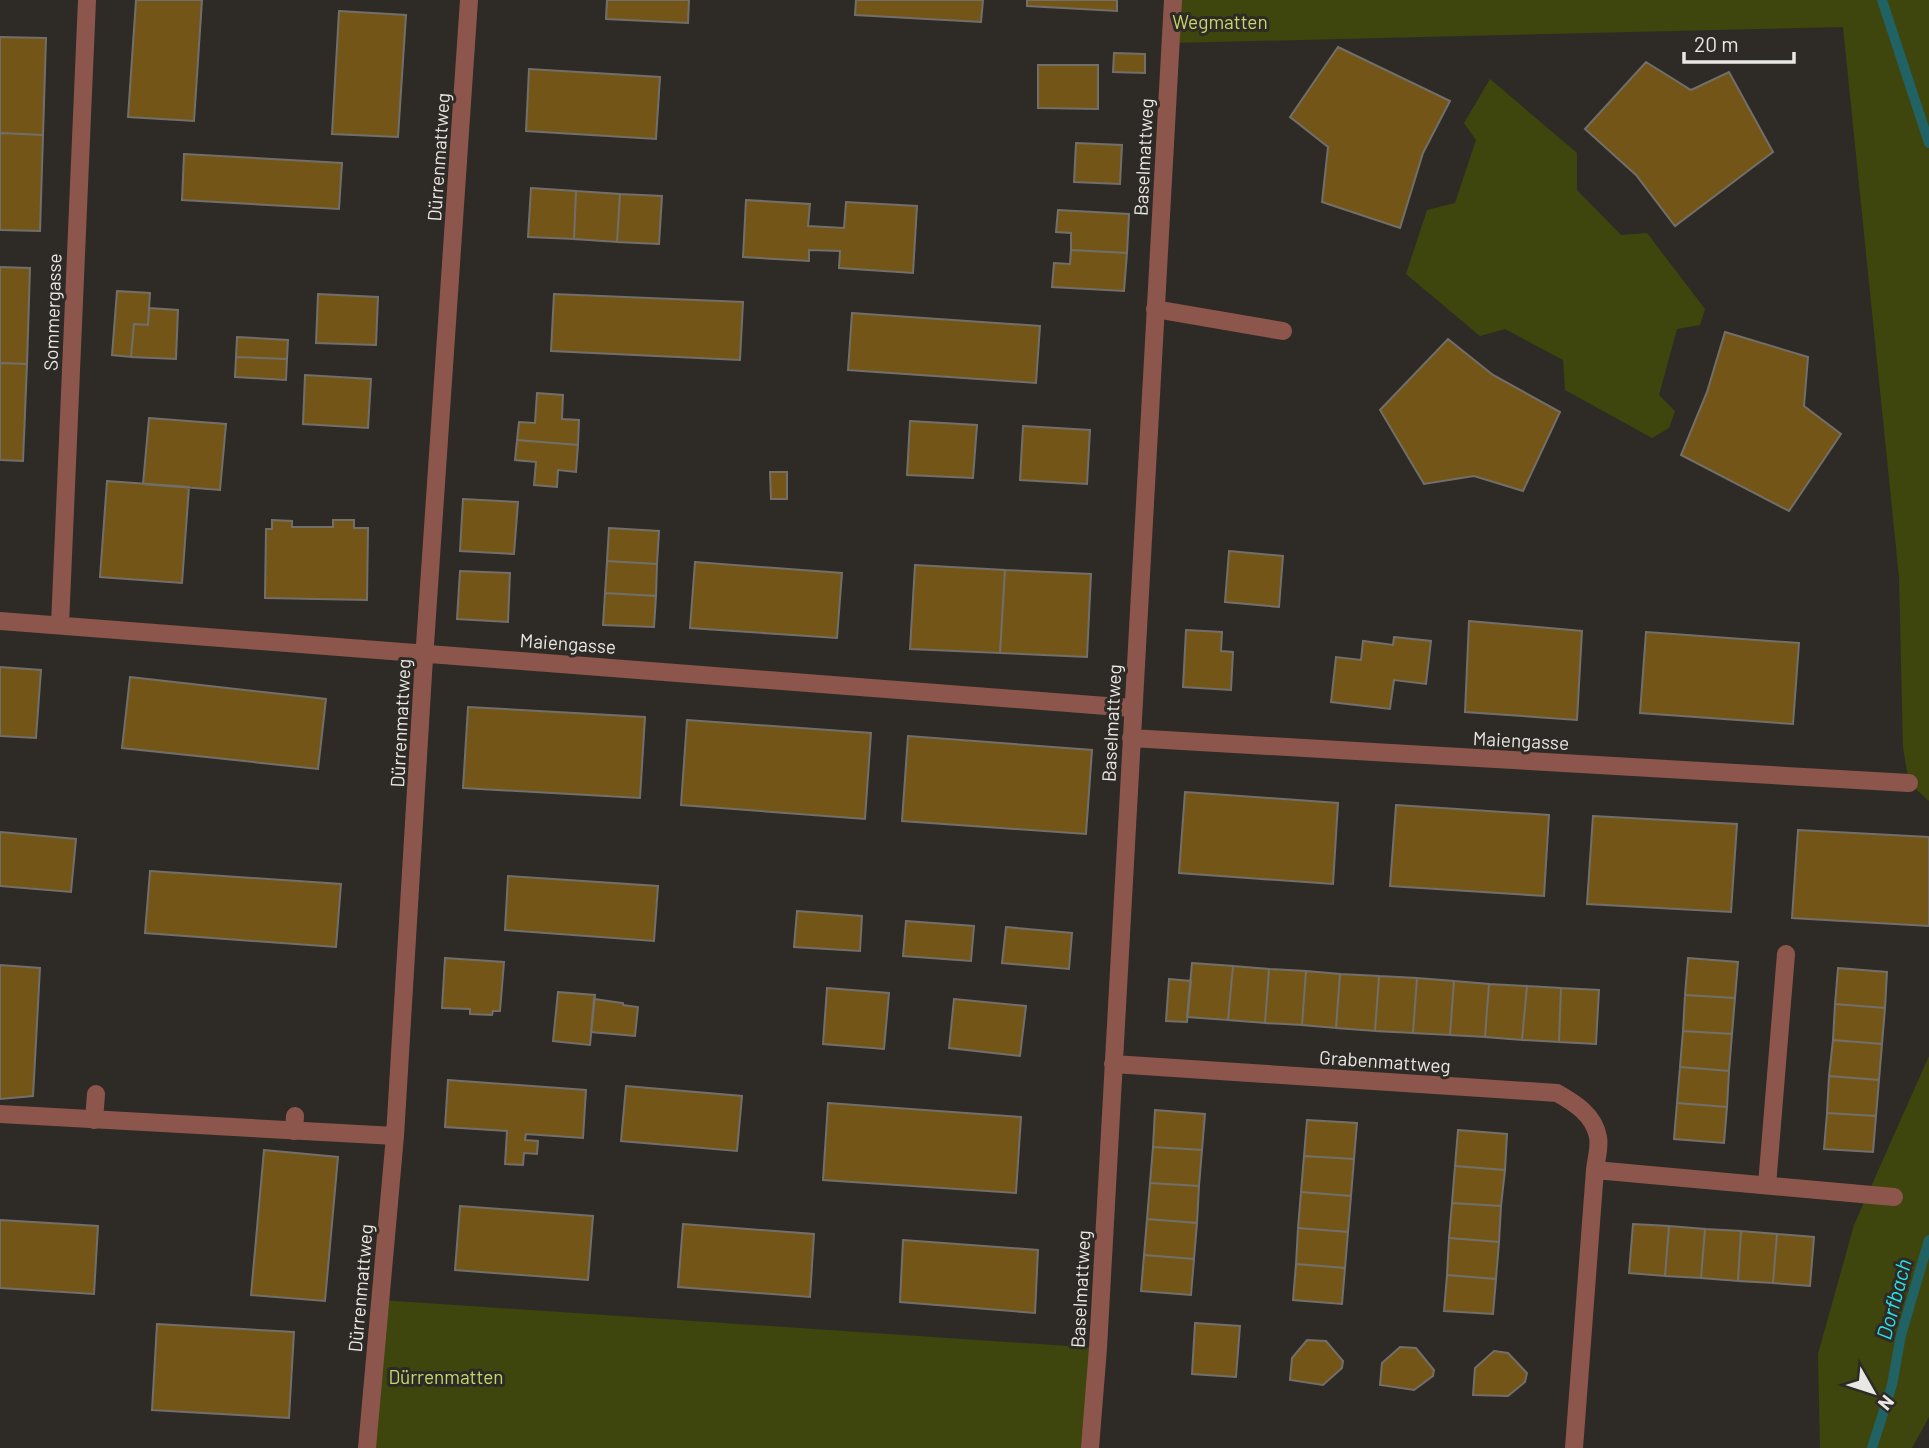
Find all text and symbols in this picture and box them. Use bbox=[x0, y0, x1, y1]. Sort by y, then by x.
park label: Wegmatten bbox=[1172, 10, 1268, 33]
scale bar bbox=[1684, 21, 1794, 65]
text: 20 m bbox=[1694, 31, 1739, 56]
street label: Dürrenmattweg bbox=[422, 92, 454, 222]
street label: Baselmattweg bbox=[1128, 97, 1158, 217]
street label: Sommergasse bbox=[38, 253, 66, 371]
street label: Maiengasse bbox=[519, 628, 617, 658]
street label: Dürrenmattweg bbox=[385, 658, 415, 788]
street label: Baselmattweg bbox=[1096, 663, 1126, 783]
street label: Maiengasse bbox=[1472, 726, 1570, 754]
street label: Grabenmattweg bbox=[1319, 1045, 1451, 1077]
street label: Dürrenmattweg bbox=[343, 1223, 377, 1353]
street label: Baselmattweg bbox=[1065, 1229, 1095, 1349]
water label: Dorfbach bbox=[1870, 1256, 1916, 1342]
north arrow bbox=[1838, 1357, 1908, 1427]
park label: Dürrenmatten bbox=[388, 1365, 504, 1388]
text: N bbox=[1874, 1391, 1900, 1415]

